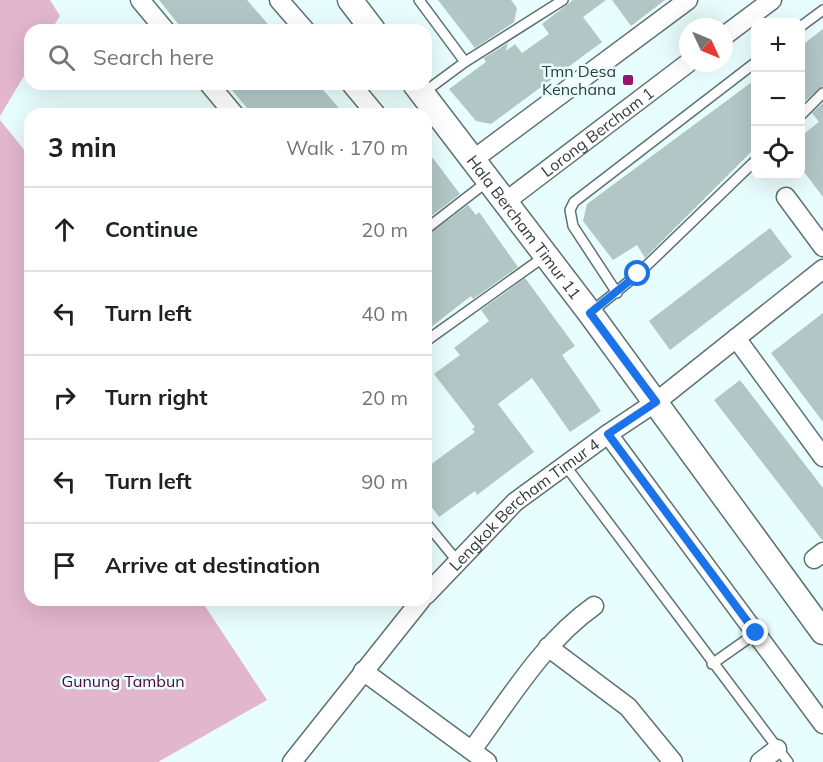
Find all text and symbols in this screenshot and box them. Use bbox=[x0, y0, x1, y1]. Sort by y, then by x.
north arrow bbox=[679, 18, 733, 72]
map controls bbox=[751, 18, 805, 180]
button: + bbox=[751, 18, 805, 72]
search box bbox=[24, 24, 432, 90]
icon: search bbox=[45, 41, 78, 74]
text: Search here bbox=[93, 43, 214, 71]
place label: Tmn Desa Kenchana bbox=[542, 61, 616, 99]
button: − bbox=[751, 72, 805, 126]
marker: Tmn Desa Kenchana bbox=[621, 73, 635, 87]
street label: Lorong Bercham 1 bbox=[537, 83, 658, 181]
button: locate bbox=[751, 126, 805, 180]
text: 3 min bbox=[48, 131, 117, 164]
text: Walk · 170 m bbox=[286, 135, 408, 160]
street label: Hala Bercham Timur 11 bbox=[463, 151, 586, 303]
icon: ahead bbox=[48, 213, 81, 246]
text: Continue bbox=[105, 215, 198, 243]
text: 20 m bbox=[361, 217, 408, 242]
route start bbox=[624, 260, 650, 286]
icon: left bbox=[48, 297, 81, 330]
text: Turn left bbox=[105, 299, 192, 327]
text: 40 m bbox=[361, 301, 408, 326]
icon: right bbox=[48, 381, 81, 414]
text: Turn right bbox=[105, 383, 208, 411]
text: 20 m bbox=[361, 385, 408, 410]
street label: Lengkok Bercham Timur 4 bbox=[445, 434, 603, 575]
icon: left bbox=[48, 465, 81, 498]
text: Turn left bbox=[105, 467, 192, 495]
text: 90 m bbox=[361, 469, 408, 494]
icon: arrive bbox=[48, 549, 81, 582]
text: Arrive at destination bbox=[105, 551, 320, 579]
route end bbox=[742, 619, 768, 645]
park label: Gunung Tambun bbox=[61, 671, 185, 691]

